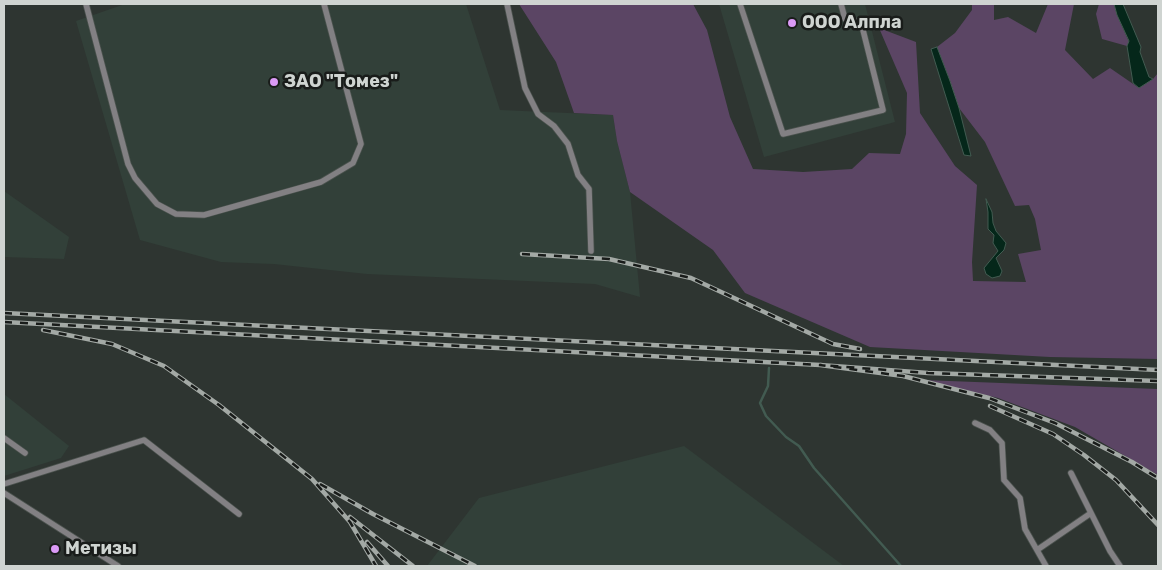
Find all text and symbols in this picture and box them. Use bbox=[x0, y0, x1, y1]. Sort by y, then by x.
place label: ООО Алпла bbox=[802, 12, 902, 34]
marker: ООО Алпла bbox=[786, 17, 798, 29]
place label: ЗАО "Томез" bbox=[284, 71, 398, 93]
marker: ЗАО "Томез" bbox=[268, 76, 280, 88]
place label: Метизы bbox=[65, 538, 137, 560]
marker: Метизы bbox=[49, 543, 61, 555]

